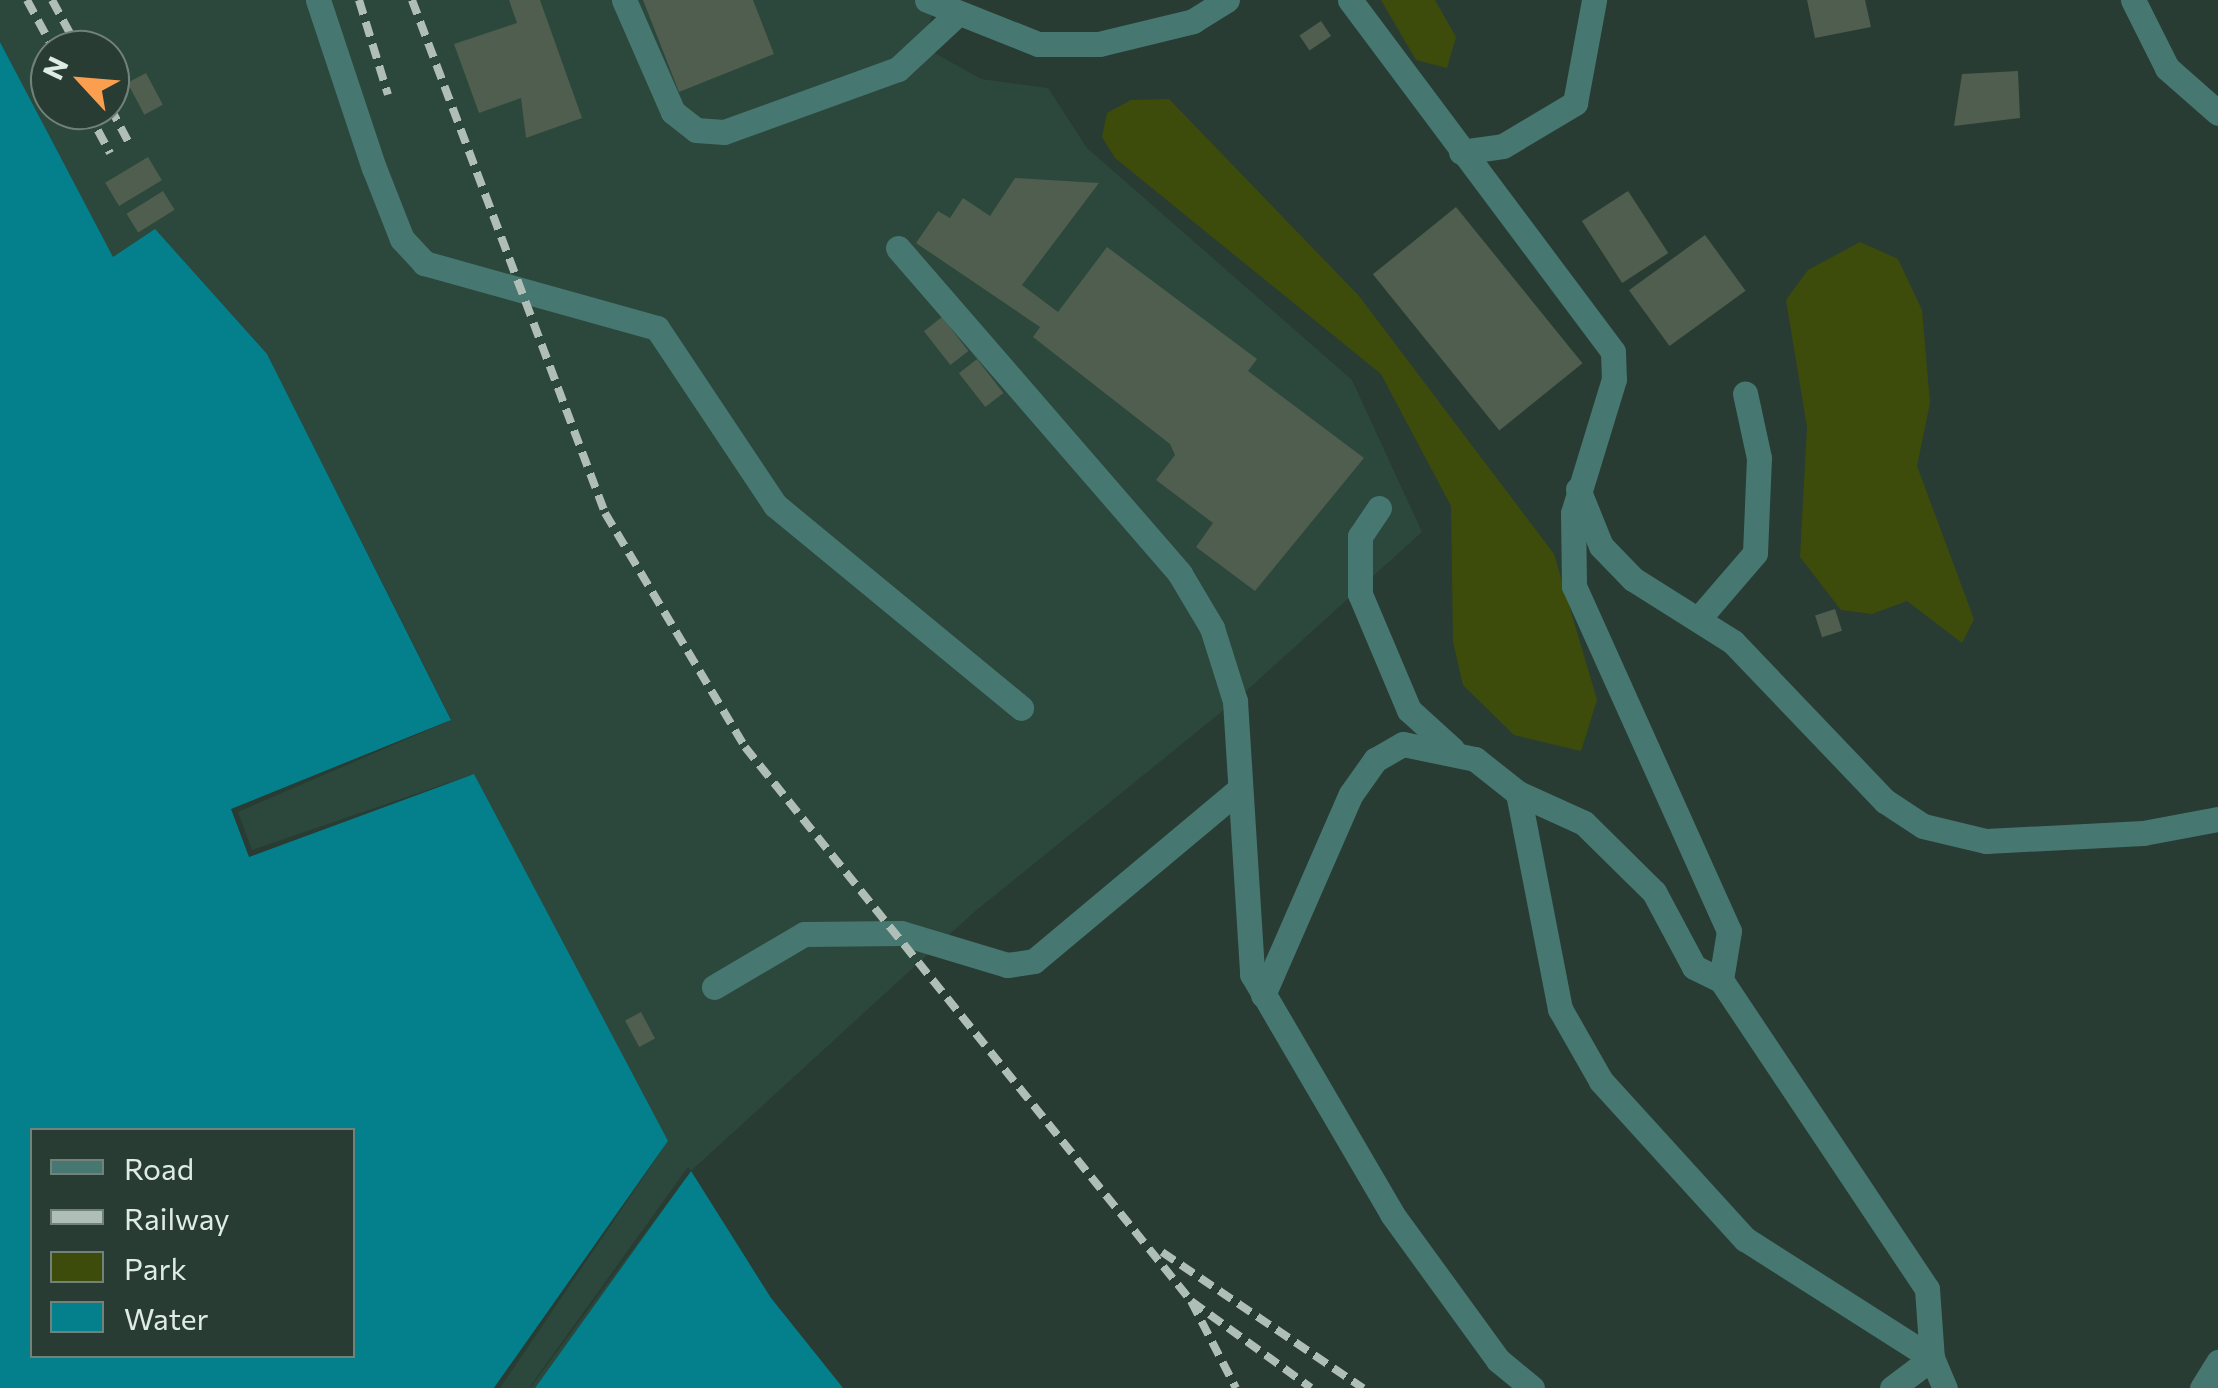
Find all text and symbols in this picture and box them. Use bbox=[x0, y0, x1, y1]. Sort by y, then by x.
north arrow bbox=[30, 30, 130, 130]
text: N bbox=[35, 51, 75, 85]
legend bbox=[30, 1128, 355, 1358]
text: Road bbox=[124, 1149, 194, 1186]
text: Railway bbox=[124, 1199, 230, 1236]
text: Park bbox=[124, 1249, 187, 1286]
text: Water bbox=[124, 1299, 209, 1336]

